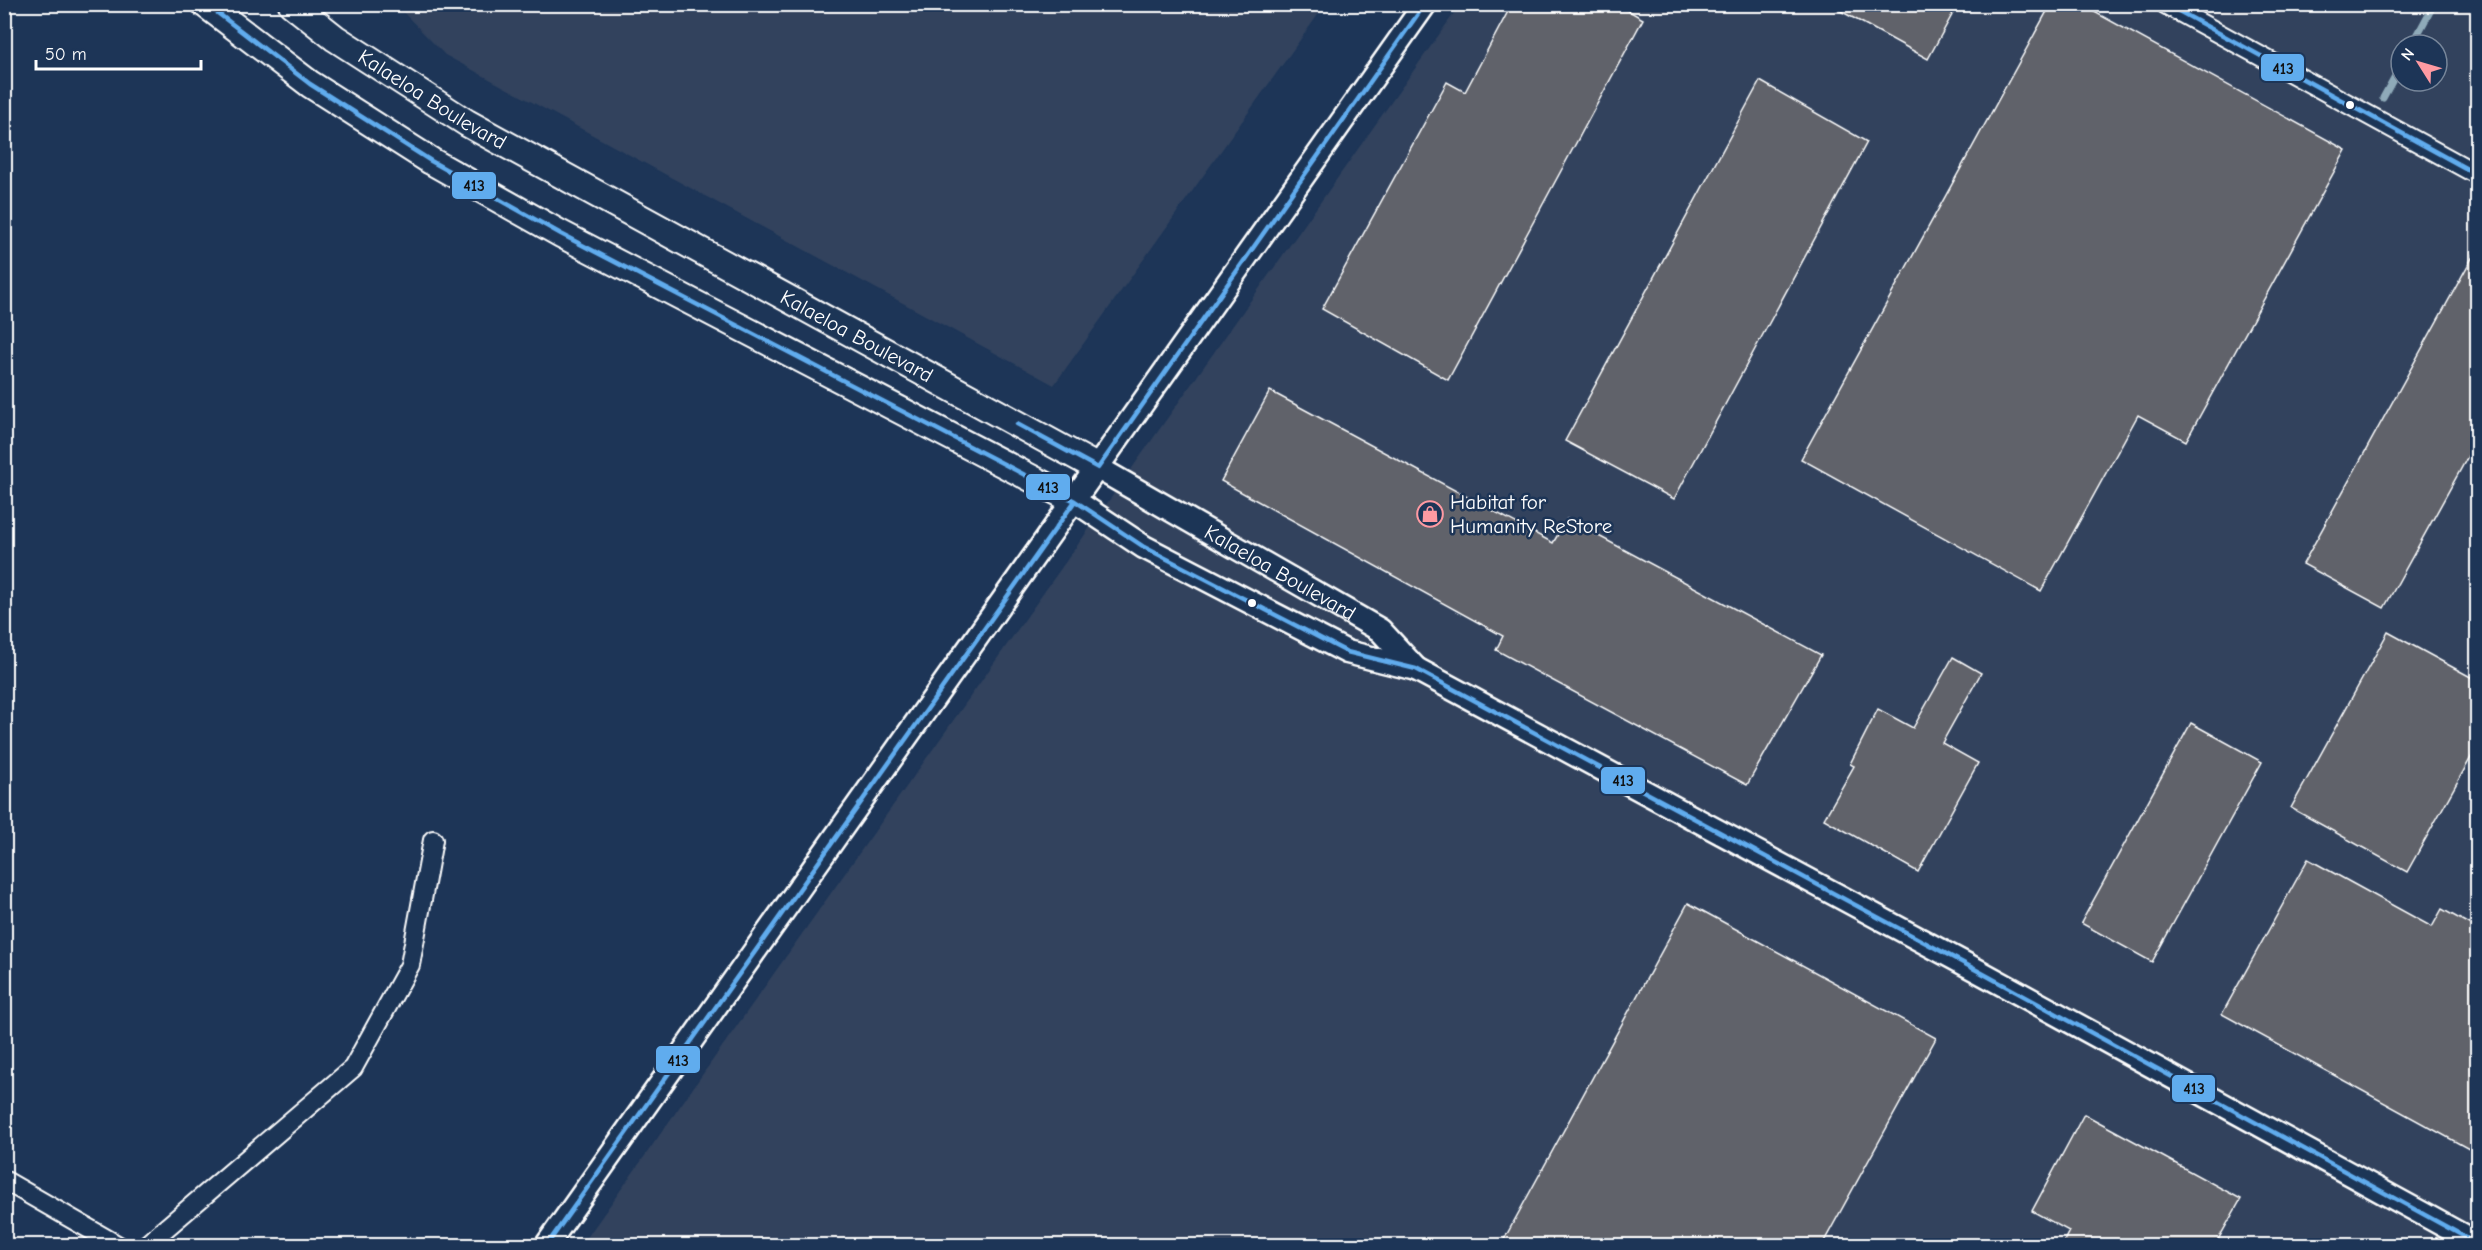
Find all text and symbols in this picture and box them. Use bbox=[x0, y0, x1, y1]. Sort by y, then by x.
scale bar bbox=[36, 33, 201, 71]
north arrow bbox=[2389, 33, 2449, 93]
text: 50 m bbox=[45, 44, 87, 65]
street label: Kalaeloa Boulevard bbox=[354, 44, 511, 154]
text: N bbox=[2397, 45, 2418, 64]
line badge: 413 bbox=[2260, 53, 2305, 82]
text: 413 bbox=[2272, 60, 2294, 78]
unlabelled marker bbox=[2344, 99, 2356, 111]
line badge: 413 bbox=[451, 171, 497, 200]
text: 413 bbox=[463, 177, 485, 195]
street label: Kalaeloa Boulevard bbox=[776, 285, 937, 387]
line badge: 413 bbox=[1025, 473, 1071, 501]
text: 413 bbox=[1037, 479, 1059, 497]
place label: Habitat for Humanity ReStore bbox=[1450, 490, 1612, 538]
shop icon: Habitat for Humanity ReStore bbox=[1415, 499, 1445, 529]
street label: Kalaeloa Boulevard bbox=[1200, 520, 1360, 625]
unlabelled marker bbox=[1246, 597, 1258, 609]
line badge: 413 bbox=[1600, 766, 1646, 795]
text: 413 bbox=[1612, 772, 1634, 790]
line badge: 413 bbox=[655, 1045, 701, 1074]
text: 413 bbox=[667, 1052, 689, 1070]
line badge: 413 bbox=[2171, 1074, 2216, 1103]
text: 413 bbox=[2183, 1080, 2205, 1098]

